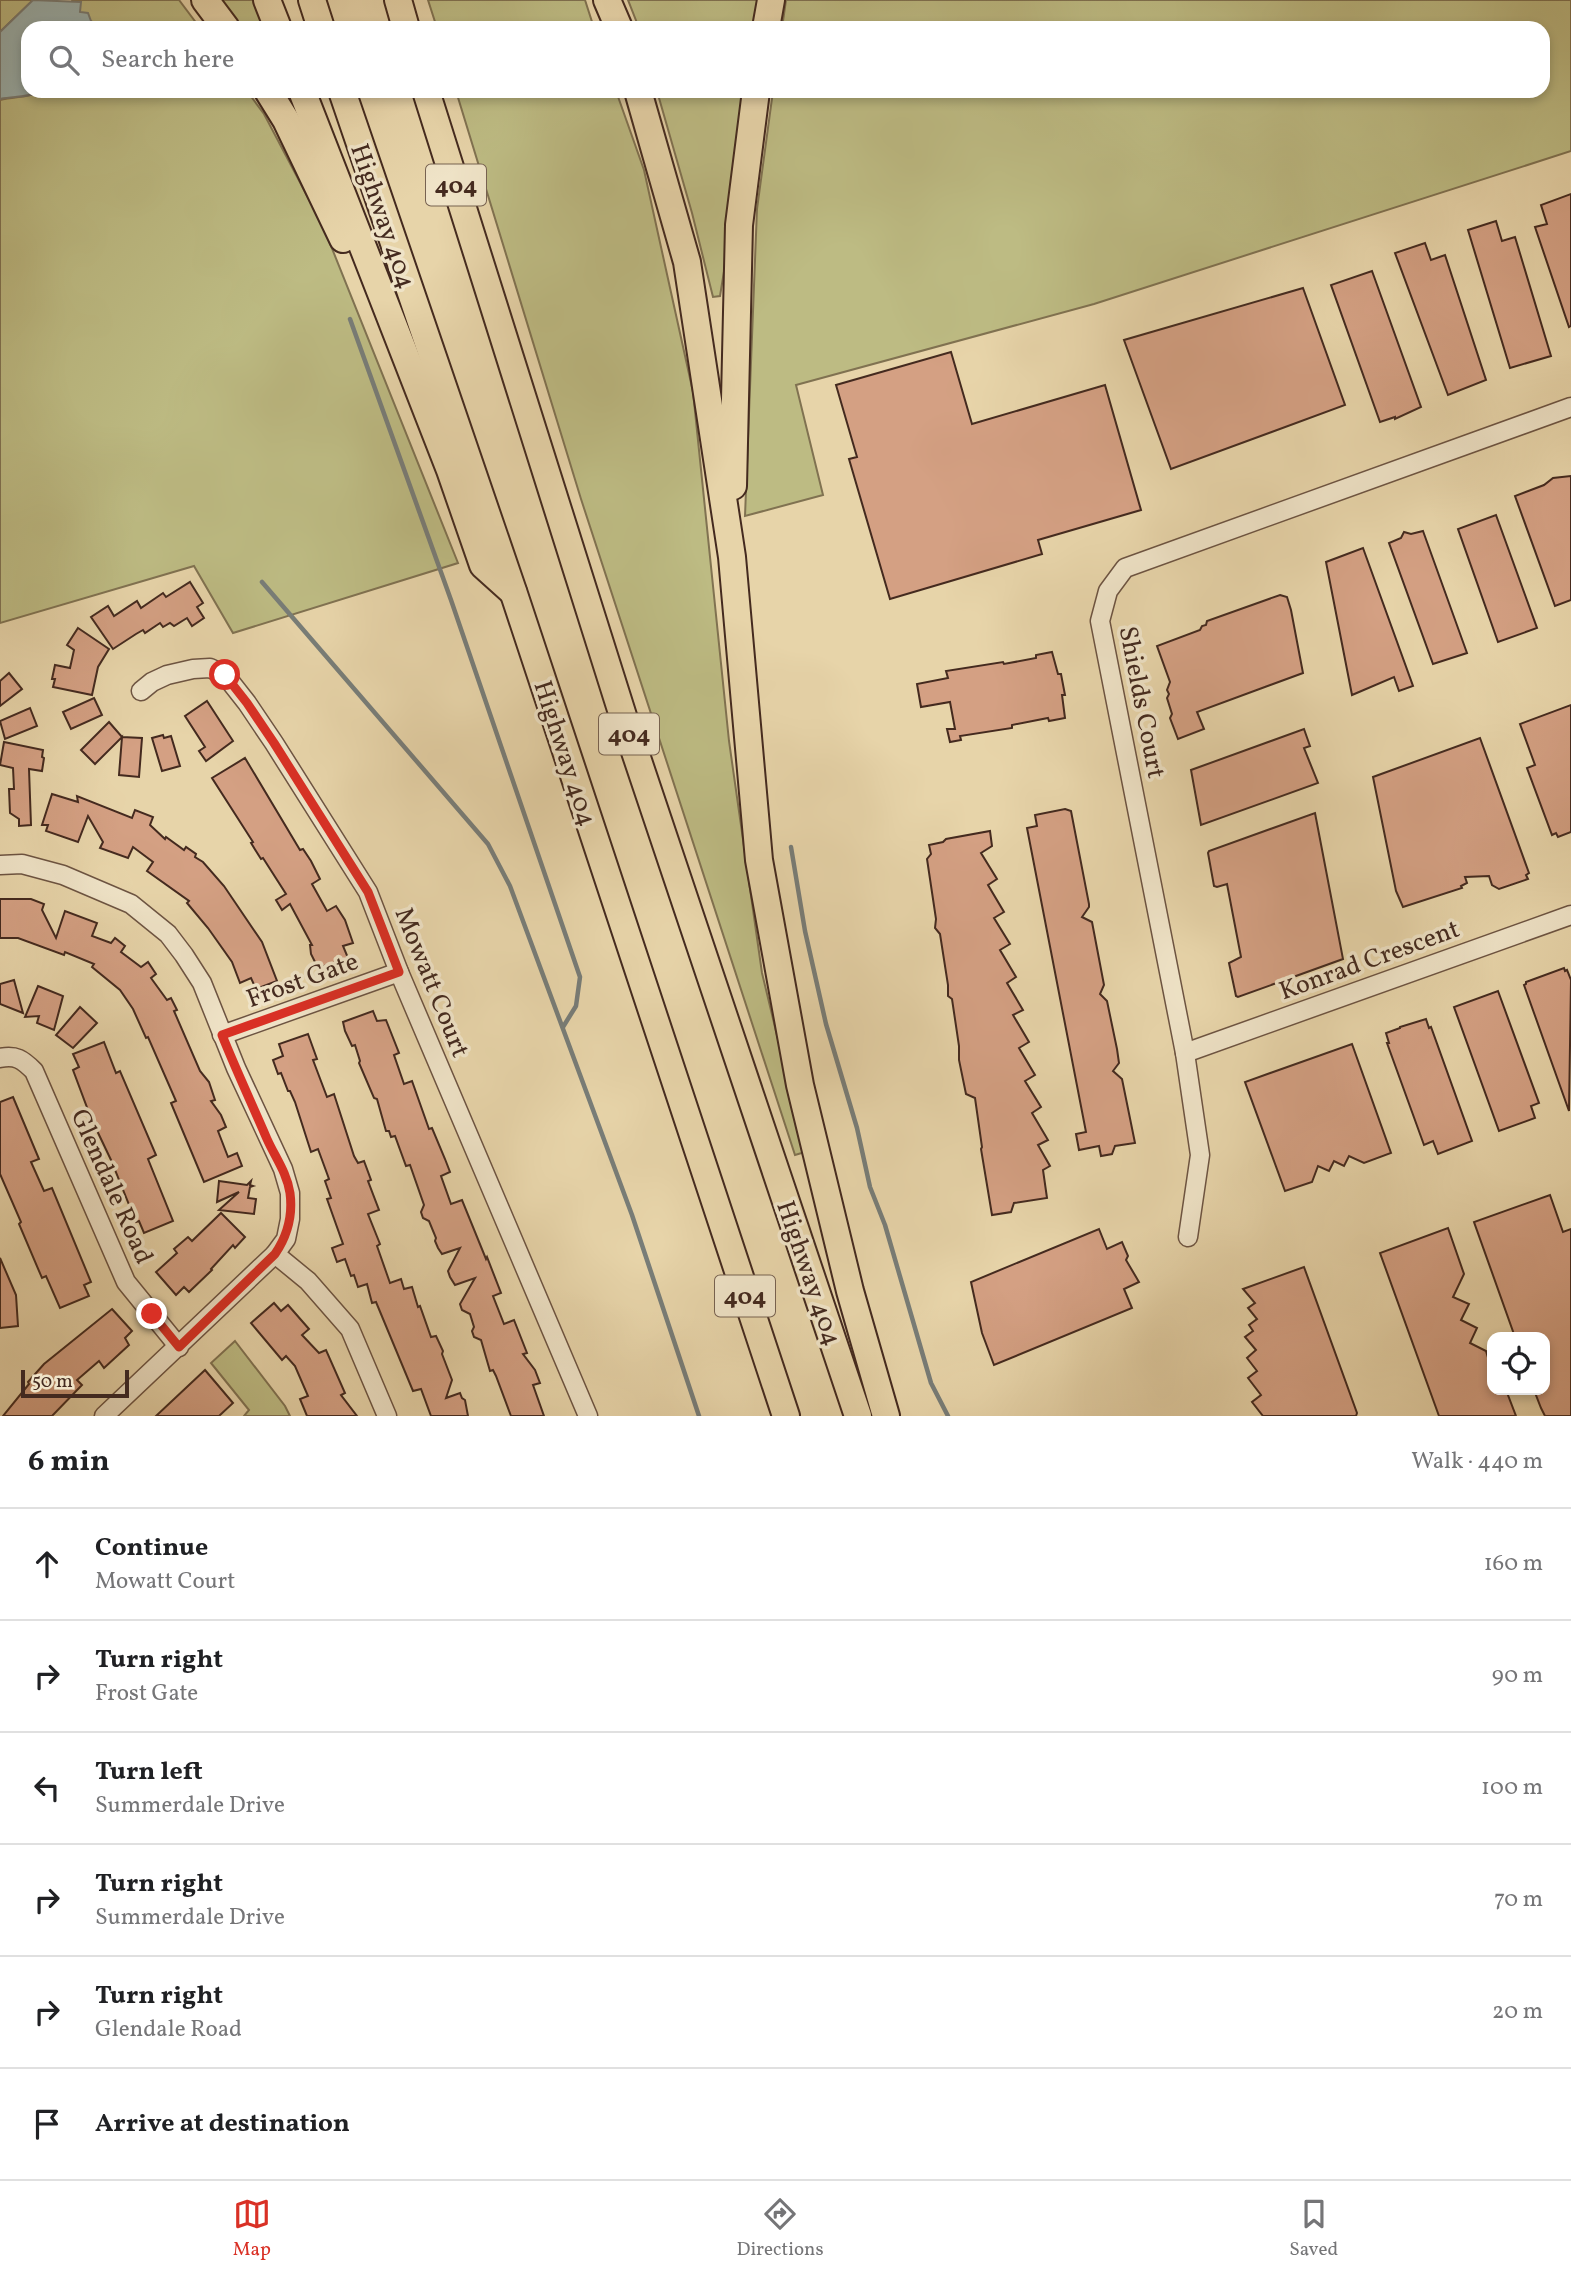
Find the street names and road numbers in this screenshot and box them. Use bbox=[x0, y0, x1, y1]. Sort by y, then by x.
street label: Highway 404 bbox=[340, 139, 424, 294]
road number: 404 bbox=[426, 164, 486, 205]
street label: Shields Court bbox=[1109, 623, 1173, 782]
street label: Highway 404 bbox=[524, 676, 605, 831]
road number: 404 bbox=[599, 714, 659, 754]
street label: Mowatt Court bbox=[385, 902, 478, 1063]
street label: Konrad Crescent bbox=[1274, 912, 1465, 1010]
street label: Frost Gate bbox=[242, 944, 364, 1018]
street label: Glendale Road bbox=[61, 1104, 161, 1270]
street label: Highway 404 bbox=[766, 1196, 850, 1351]
road number: 404 bbox=[715, 1276, 775, 1316]

